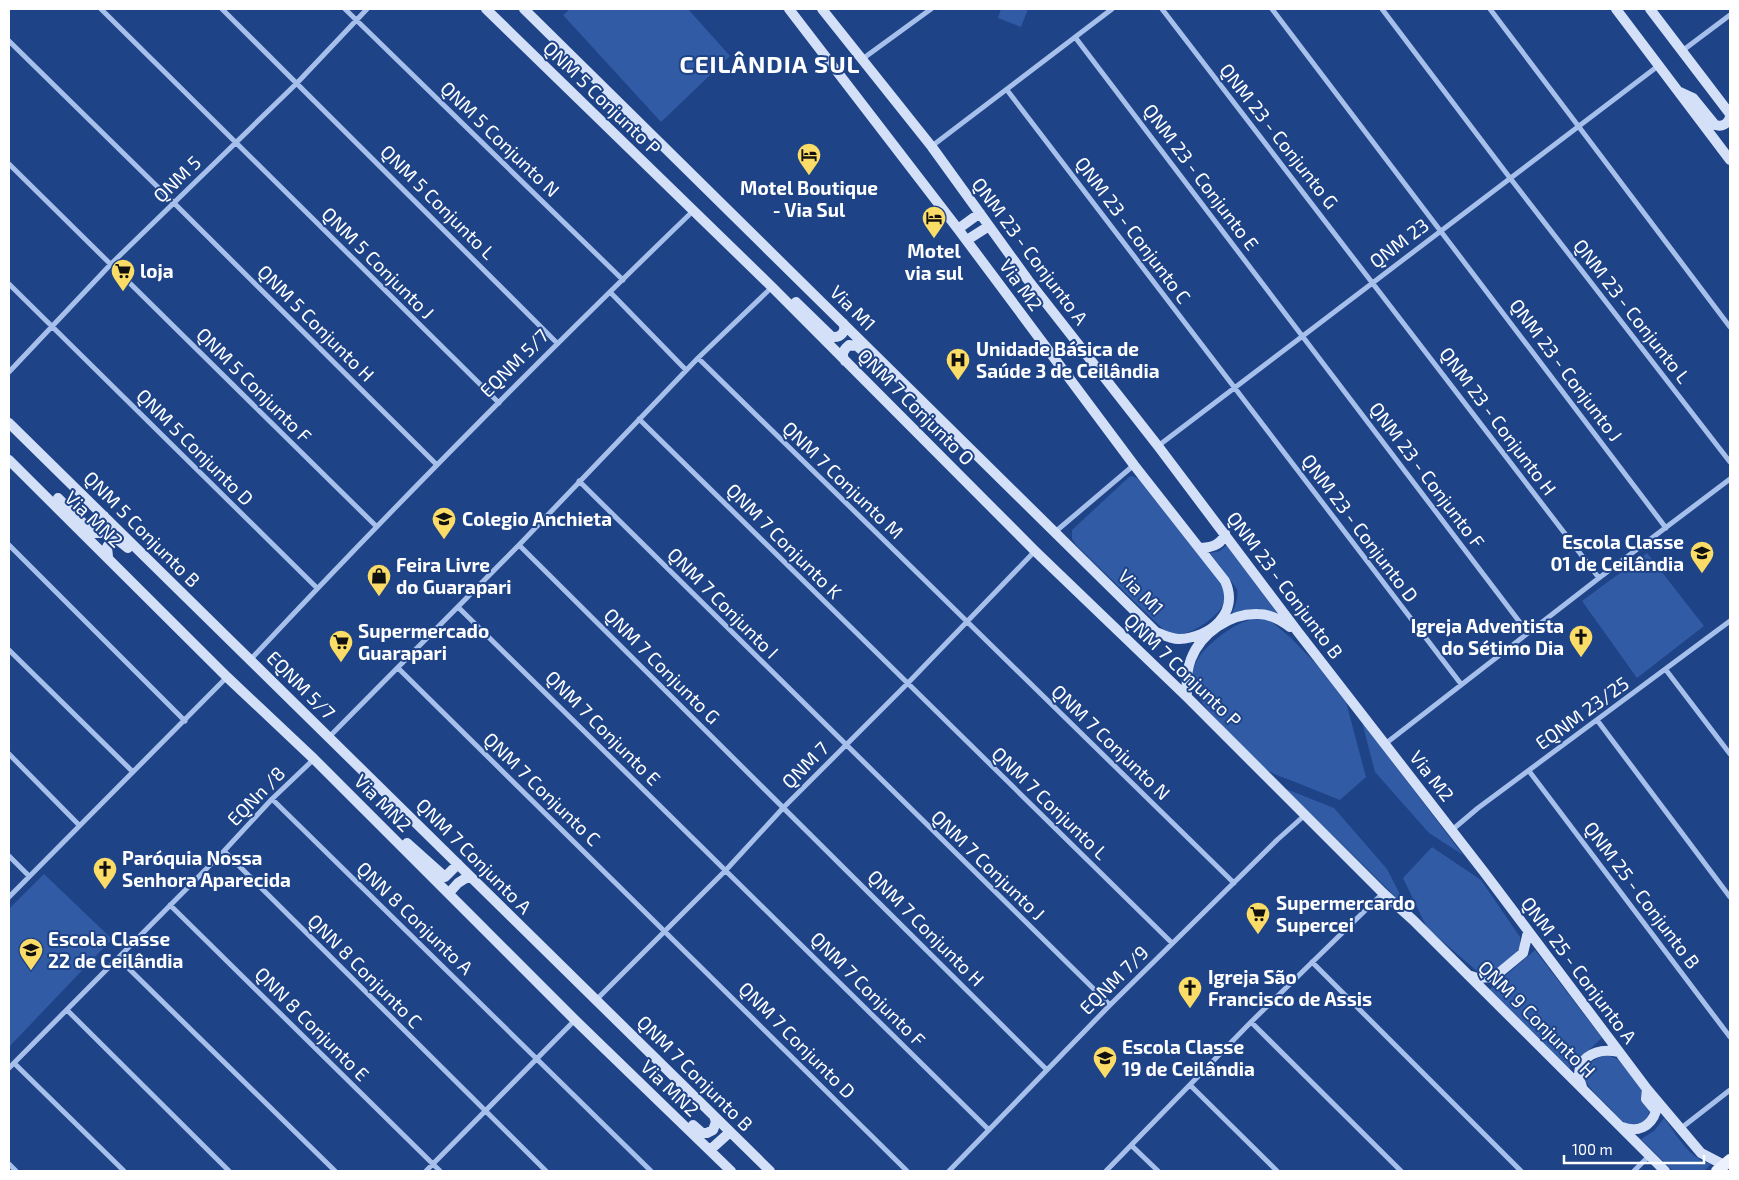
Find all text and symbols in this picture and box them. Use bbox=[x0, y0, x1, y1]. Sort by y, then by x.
street label: QNM 5 Conjunto P bbox=[539, 36, 666, 159]
district label: CEILÂNDIA SUL bbox=[680, 49, 860, 78]
street label: QNM 23 - Conjunto G bbox=[1215, 58, 1343, 213]
street label: QNM 5 Conjunto N bbox=[436, 76, 565, 201]
street label: QNM 23 - Conjunto E bbox=[1139, 99, 1264, 254]
street label: QNM 5 Conjunto L bbox=[376, 140, 501, 264]
hotel icon: Motel Boutique - Via Sul bbox=[796, 142, 822, 176]
street label: QNM 5 bbox=[148, 150, 205, 207]
street label: QNM 23 - Conjunto C bbox=[1071, 152, 1196, 308]
street label: QNM 23 - Conjunto A bbox=[968, 173, 1093, 329]
place label: Motel Boutique - Via Sul bbox=[740, 176, 878, 221]
street label: QNM 5 Conjunto J bbox=[318, 202, 439, 323]
hotel icon: Motel via sul bbox=[921, 205, 947, 239]
street label: QNM 23 bbox=[1365, 213, 1433, 272]
street label: QNM 23 - Conjunto L bbox=[1569, 234, 1696, 388]
place label: Motel via sul bbox=[905, 239, 964, 284]
street label: Via M2 bbox=[995, 254, 1048, 315]
supermarket icon: loja bbox=[110, 258, 136, 292]
place label: loja bbox=[140, 259, 174, 282]
street label: QNM 5 Conjunto H bbox=[253, 259, 380, 386]
street label: Via M1 bbox=[826, 280, 881, 335]
street label: QNM 23 - Conjunto J bbox=[1505, 294, 1628, 446]
street label: QNM 5 Conjunto F bbox=[192, 322, 317, 447]
street label: EQNM 5/7 bbox=[475, 323, 553, 402]
place label: Unidade Básica de Saúde 3 de Ceilândia bbox=[976, 337, 1159, 382]
street label: QNM 23 - Conjunto H bbox=[1435, 342, 1562, 499]
street label: QNM 7 Conjunto O bbox=[853, 344, 979, 470]
hospital icon: Unidade Básica de Saúde 3 de Ceilândia bbox=[945, 347, 971, 381]
street label: QNM 5 Conjunto D bbox=[132, 384, 258, 510]
street label: QNM 23 - Conjunto F bbox=[1365, 397, 1490, 552]
street label: QNM 7 Conjunto M bbox=[778, 416, 909, 543]
street label: QNM 23 - Conjunto D bbox=[1297, 449, 1424, 606]
street label: QNM 5 Conjunto B bbox=[80, 466, 205, 591]
street label: QNM 7 Conjunto K bbox=[722, 478, 847, 603]
street label: Via MN2 bbox=[61, 485, 128, 552]
school or university icon: Colegio Anchieta bbox=[431, 506, 457, 540]
street label: QNM 23 - Conjunto B bbox=[1222, 506, 1348, 663]
place label: Colegio Anchieta bbox=[462, 507, 612, 530]
place label: Escola Classe 01 de Ceilândia bbox=[1551, 530, 1684, 575]
school or university icon: Escola Classe 01 de Ceilândia bbox=[1689, 540, 1715, 574]
street label: QNM 7 Conjunto I bbox=[663, 542, 784, 663]
place label: Feira Livre do Guarapari bbox=[396, 553, 512, 598]
shop icon: Feira Livre do Guarapari bbox=[366, 563, 392, 597]
street label: Via M1 bbox=[1114, 564, 1169, 619]
street label: QNM 7 Conjunto G bbox=[600, 603, 725, 728]
street label: QNM 7 Conjunto P bbox=[1120, 608, 1247, 731]
place label: Igreja Adventista do Sétimo Dia bbox=[1411, 614, 1564, 659]
place label: Supermercado Guarapari bbox=[358, 619, 489, 664]
church icon: Igreja Adventista do Sétimo Dia bbox=[1568, 624, 1594, 658]
supermarket icon: Supermercado Guarapari bbox=[328, 629, 354, 663]
street label: EQNM 5/7 bbox=[262, 646, 341, 724]
street label: QNM 7 Conjunto E bbox=[541, 665, 666, 790]
street label: EQNM 23/25 bbox=[1531, 671, 1633, 754]
street label: QNM 7 Conjunto N bbox=[1047, 679, 1175, 804]
street label: QNM 7 Conjunto C bbox=[479, 727, 606, 850]
street label: QNM 7 bbox=[776, 736, 833, 793]
street label: QNM 7 Conjunto L bbox=[988, 741, 1113, 864]
street label: Via M2 bbox=[1405, 746, 1459, 806]
street label: EQNn /8 bbox=[222, 761, 289, 830]
street label: Via MN2 bbox=[350, 769, 417, 836]
street label: QNM 7 Conjunto A bbox=[412, 793, 537, 918]
street label: QNM 7 Conjunto J bbox=[927, 805, 1050, 925]
street label: QNM 25 - Conjunto B bbox=[1580, 817, 1705, 973]
place label: Paróquia Nossa Senhora Aparecida bbox=[122, 846, 291, 891]
church icon: Paróquia Nossa Senhora Aparecida bbox=[92, 856, 118, 890]
street label: QNN 8 Conjunto A bbox=[353, 856, 478, 979]
street label: QNM 7 Conjunto H bbox=[863, 865, 989, 991]
place label: Supermercardo Supercei bbox=[1276, 891, 1415, 936]
street label: QNM 25 - Conjunto A bbox=[1517, 892, 1642, 1048]
supermarket icon: Supermercardo Supercei bbox=[1245, 901, 1271, 935]
street label: QNN 8 Conjunto C bbox=[304, 909, 427, 1033]
place label: Escola Classe 22 de Ceilândia bbox=[48, 927, 183, 972]
street label: QNM 7 Conjunto F bbox=[806, 927, 930, 1051]
school or university icon: Escola Classe 22 de Ceilândia bbox=[18, 937, 44, 971]
street label: EQNM 7/9 bbox=[1074, 940, 1153, 1019]
street label: QNM 9 Conjunto H bbox=[1474, 955, 1601, 1082]
street label: QNN 8 Conjunto E bbox=[251, 962, 374, 1085]
place label: Igreja São Francisco de Assis bbox=[1208, 965, 1372, 1010]
church icon: Igreja São Francisco de Assis bbox=[1177, 975, 1203, 1009]
street label: QNM 7 Conjunto D bbox=[734, 977, 860, 1103]
street label: QNM 7 Conjunto B bbox=[633, 1010, 758, 1135]
place label: Escola Classe 19 de Ceilândia bbox=[1122, 1035, 1255, 1080]
school or university icon: Escola Classe 19 de Ceilândia bbox=[1092, 1045, 1118, 1079]
street label: Via MN2 bbox=[637, 1054, 704, 1121]
scale bar bbox=[1564, 1132, 1704, 1164]
text: 100 m bbox=[1572, 1140, 1613, 1158]

